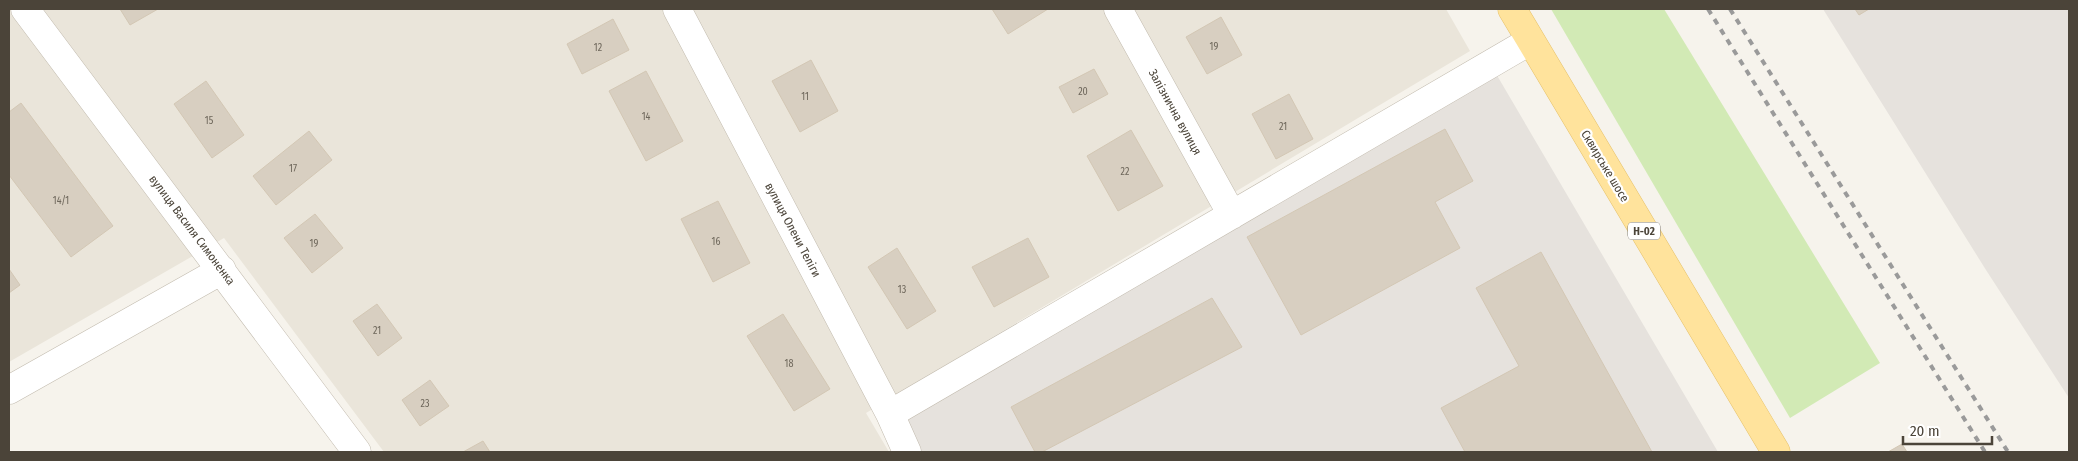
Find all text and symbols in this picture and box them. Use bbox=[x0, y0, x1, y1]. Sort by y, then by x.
house number: 19 bbox=[1210, 41, 1219, 53]
house number: 12 bbox=[594, 42, 603, 54]
street label: Залізнична вулиця bbox=[1146, 67, 1204, 157]
house number: 20 bbox=[1078, 86, 1088, 98]
house number: 11 bbox=[801, 91, 809, 103]
house number: 14 bbox=[642, 111, 651, 123]
house number: 15 bbox=[205, 115, 214, 127]
house number: 21 bbox=[1279, 121, 1287, 133]
street label: Сквирське шосе bbox=[1578, 128, 1632, 204]
house number: 17 bbox=[289, 163, 297, 175]
house number: 22 bbox=[1121, 166, 1130, 178]
street label: вулиця Василя Симоненка bbox=[146, 172, 238, 288]
street label: вулиця Олени Теліги bbox=[762, 180, 824, 280]
house number: 14/1 bbox=[53, 195, 69, 207]
road number: Н-02 bbox=[1628, 222, 1660, 240]
house number: 16 bbox=[712, 236, 720, 248]
house number: 19 bbox=[310, 238, 319, 250]
house number: 13 bbox=[898, 284, 907, 296]
house number: 21 bbox=[373, 325, 381, 337]
house number: 18 bbox=[785, 358, 793, 370]
house number: 23 bbox=[421, 398, 430, 410]
scale bar bbox=[1903, 414, 1992, 446]
text: 20 m bbox=[1910, 422, 1940, 440]

